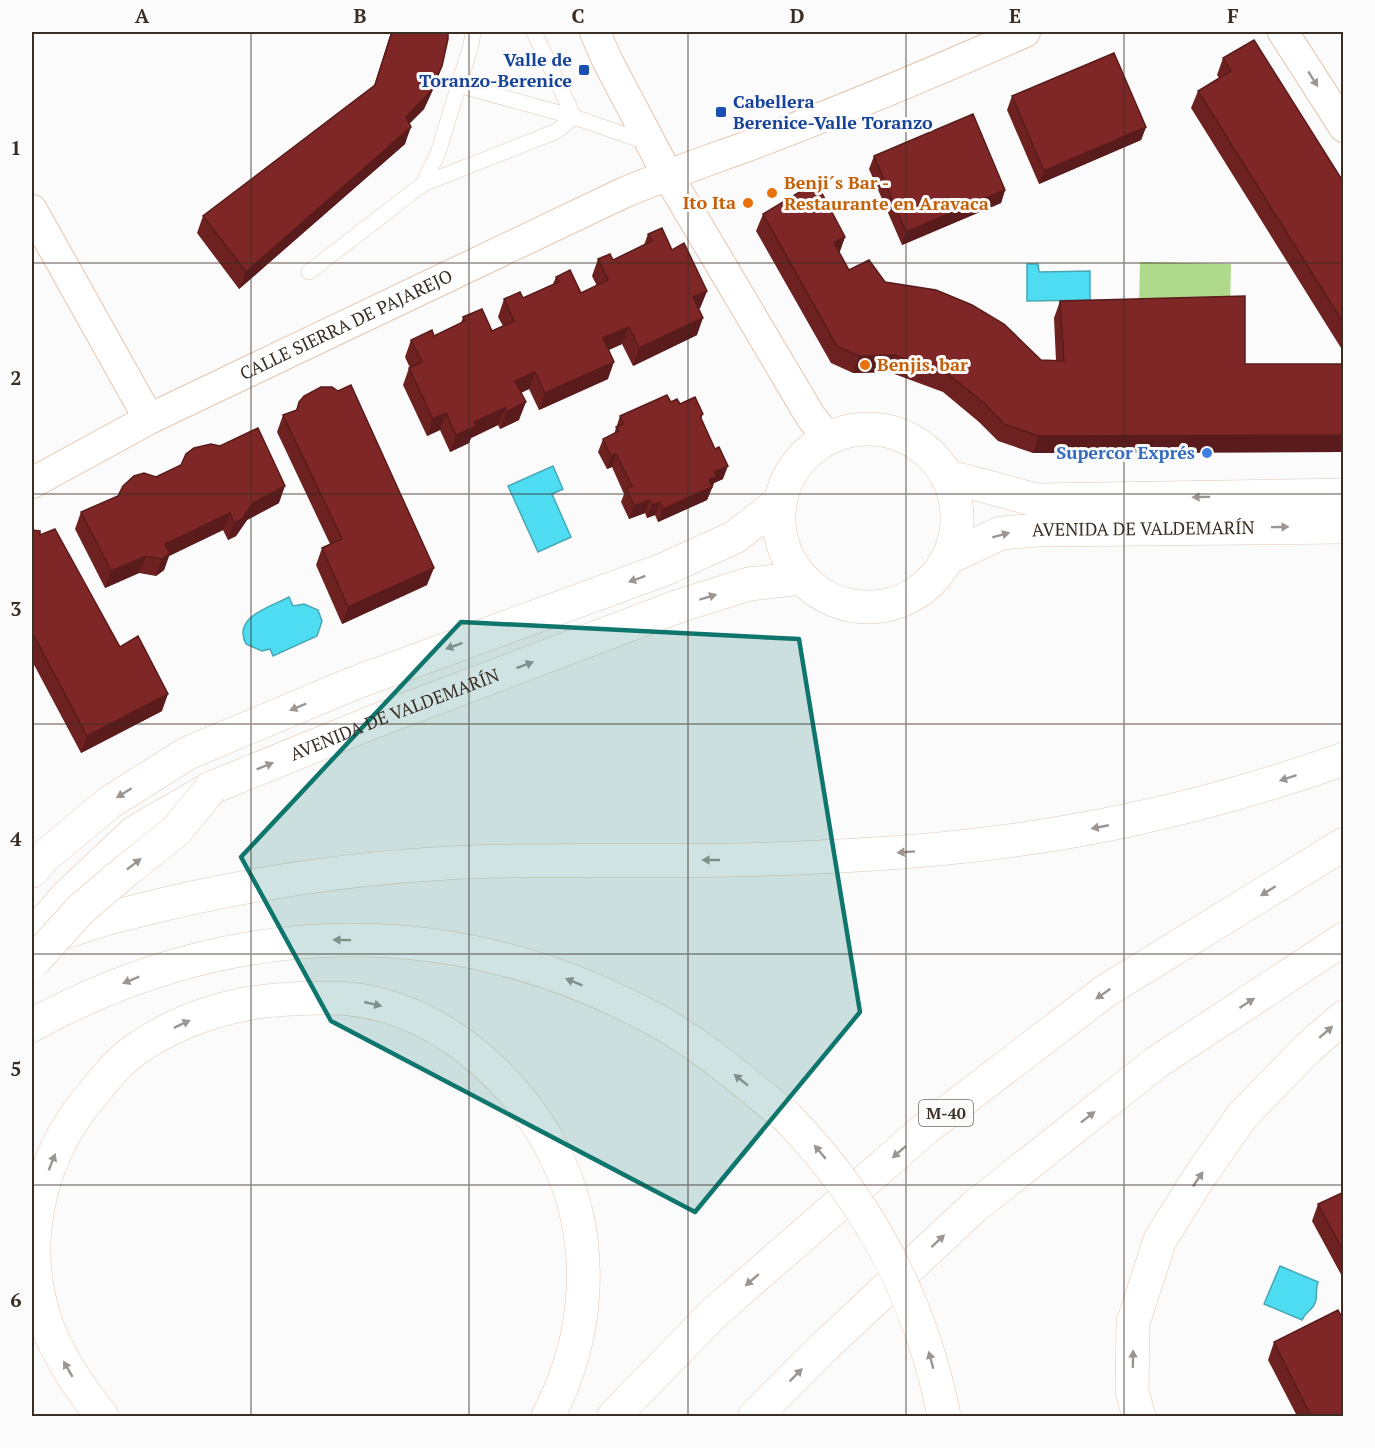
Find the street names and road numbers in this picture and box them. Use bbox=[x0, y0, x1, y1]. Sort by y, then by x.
street label: CALLE SIERRA DE PAJAREJO bbox=[236, 263, 456, 385]
street label: AVENIDA DE VALDEMARÍN bbox=[1031, 515, 1255, 542]
street label: AVENIDA DE VALDEMARÍN bbox=[286, 662, 502, 766]
road number: M-40 bbox=[919, 1100, 973, 1126]

